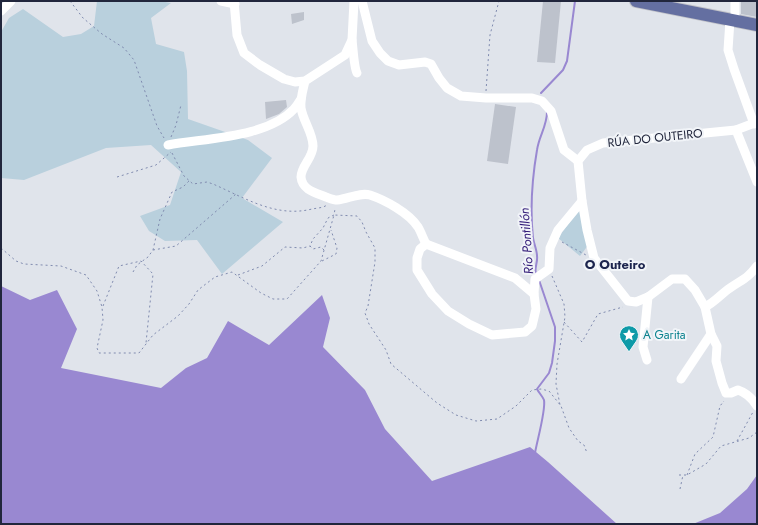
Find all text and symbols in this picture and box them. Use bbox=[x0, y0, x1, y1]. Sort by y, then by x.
street label: RÚA DO OUTEIRO bbox=[607, 124, 703, 152]
water label: Río Pontillón bbox=[515, 207, 538, 275]
district label: O Outeiro bbox=[585, 255, 646, 274]
place icon: A Garita bbox=[618, 324, 640, 352]
place label: A Garita bbox=[643, 326, 686, 344]

